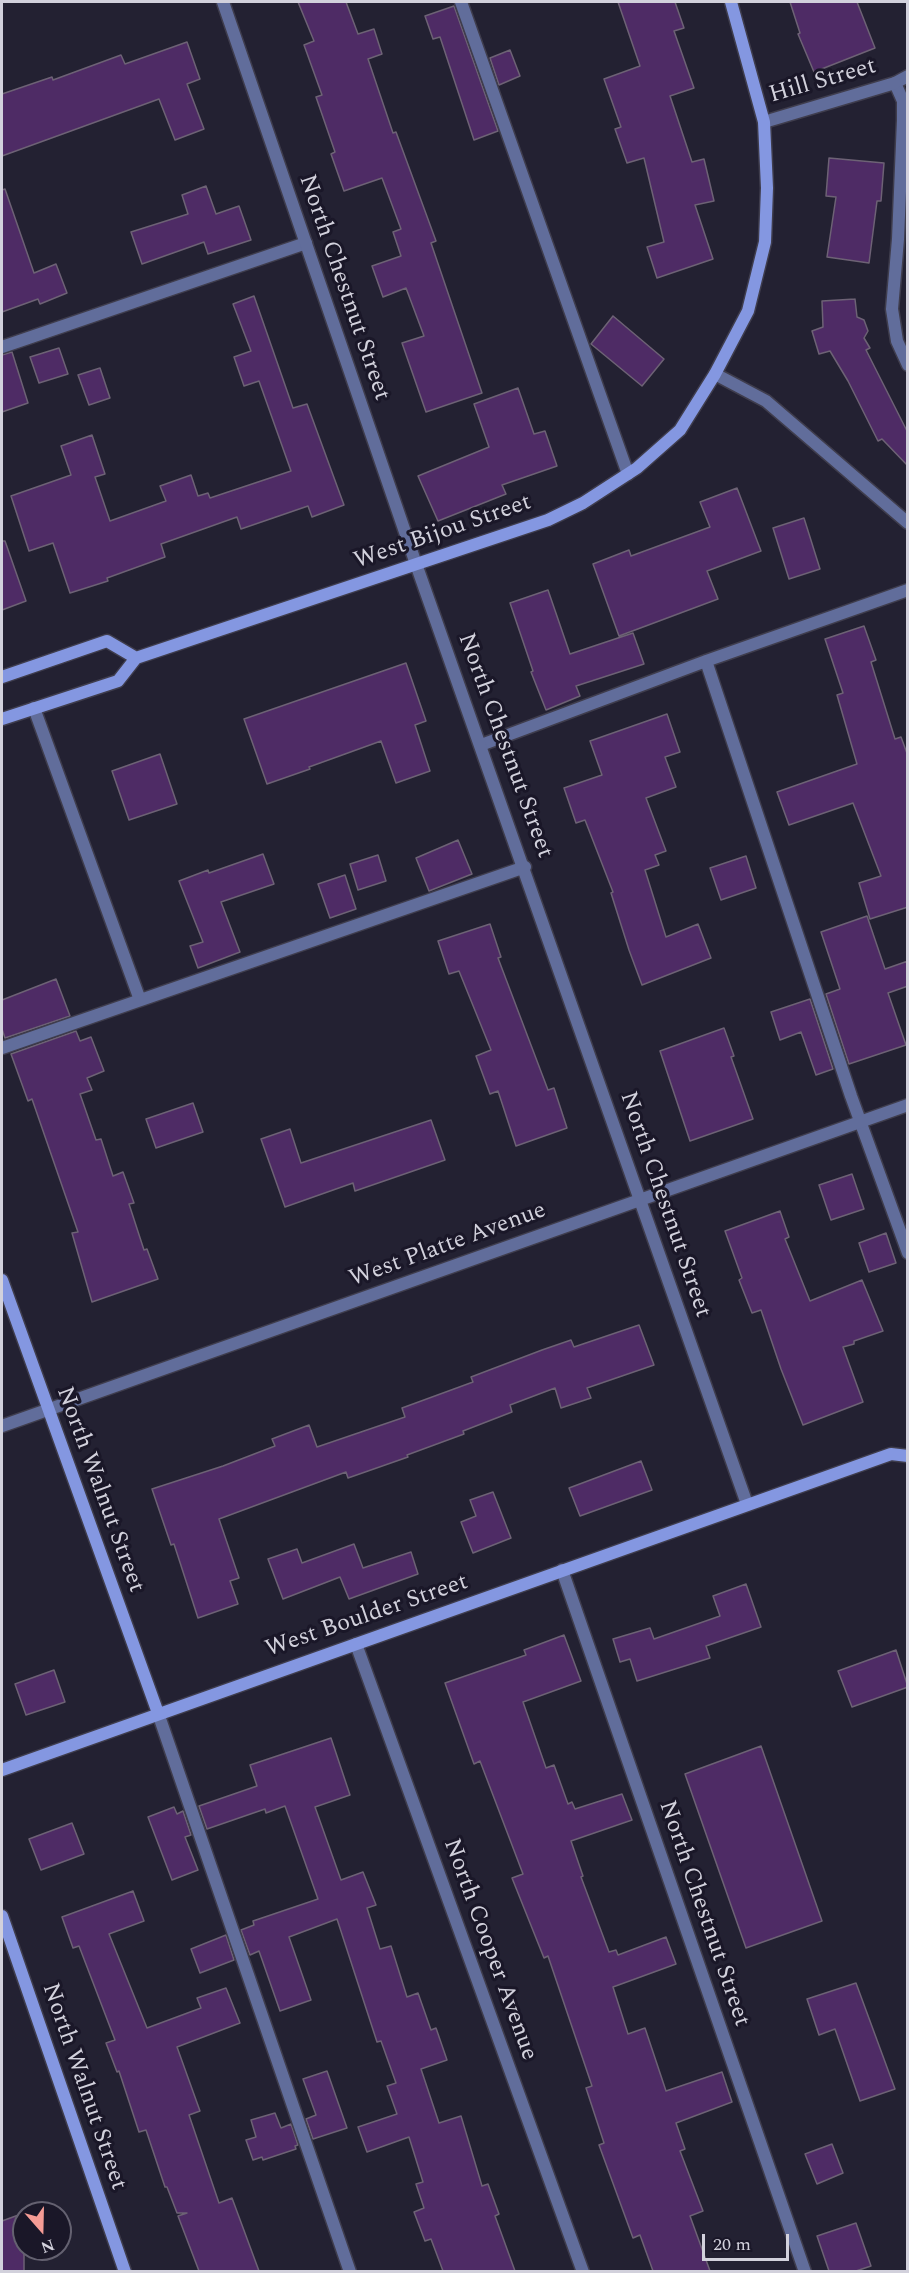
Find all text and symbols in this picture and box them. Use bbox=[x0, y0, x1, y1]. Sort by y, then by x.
street label: Hill Street bbox=[766, 53, 880, 111]
street label: North Chestnut Street bbox=[291, 171, 395, 405]
street label: West Bijou Street bbox=[351, 489, 535, 577]
street label: North Chestnut Street bbox=[450, 630, 558, 862]
street label: North Chestnut Street bbox=[612, 1088, 716, 1322]
street label: West Platte Avenue bbox=[346, 1197, 550, 1295]
street label: North Walnut Street bbox=[48, 1383, 150, 1597]
street label: West Boulder Street bbox=[262, 1569, 472, 1665]
street label: North Chestnut Street bbox=[651, 1797, 755, 2031]
street label: North Cooper Avenue bbox=[436, 1835, 542, 2065]
street label: North Walnut Street bbox=[34, 1980, 132, 2194]
north arrow bbox=[12, 2201, 72, 2261]
scale bar bbox=[705, 2222, 792, 2260]
text: 20 m bbox=[713, 2231, 751, 2258]
text: N bbox=[37, 2233, 58, 2260]

